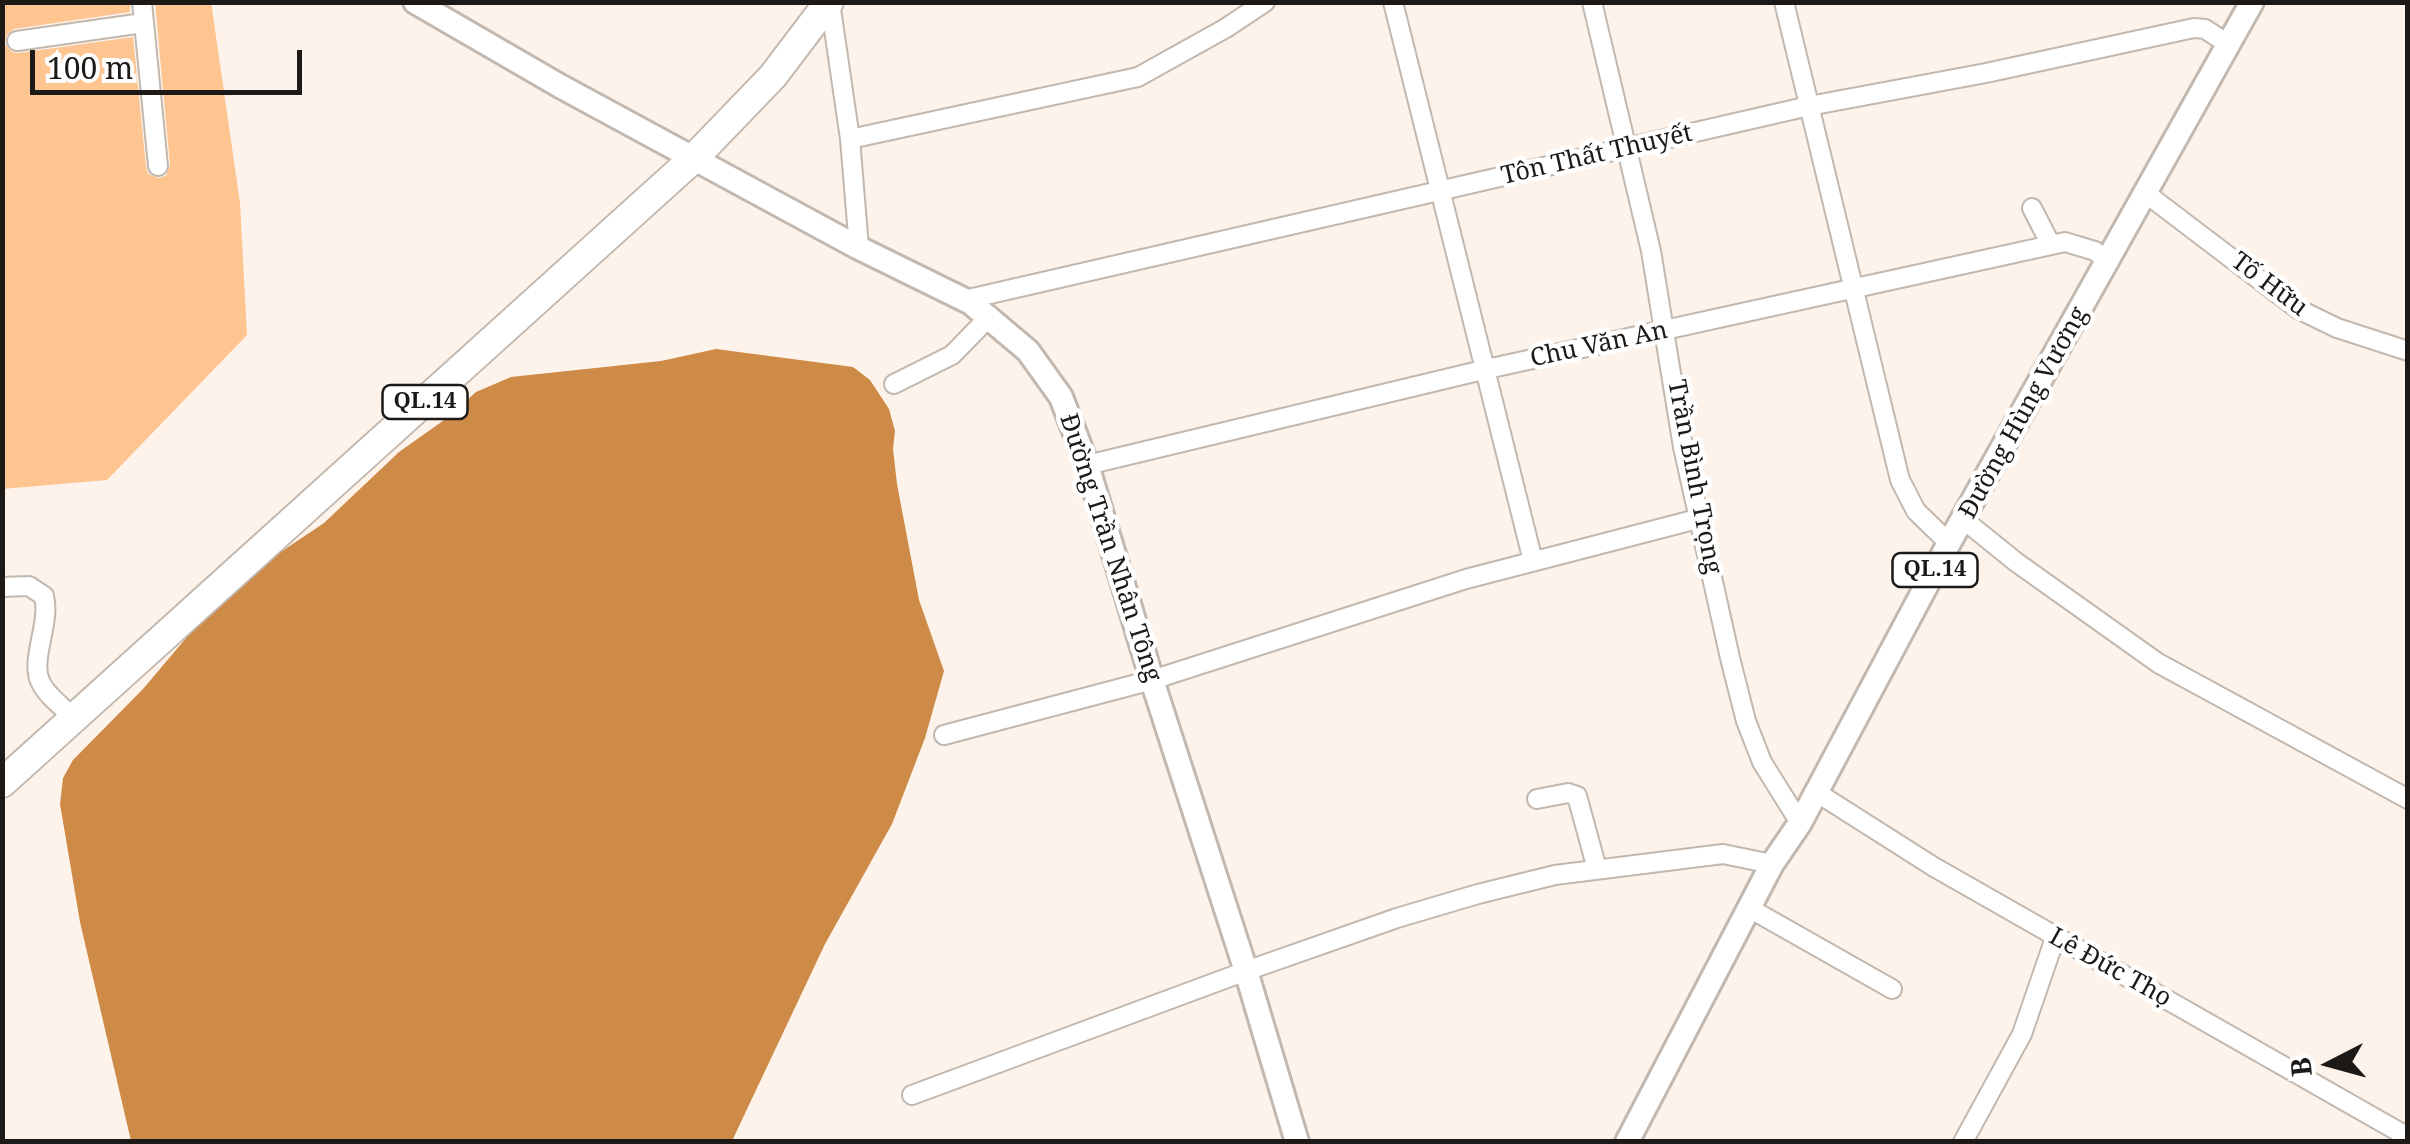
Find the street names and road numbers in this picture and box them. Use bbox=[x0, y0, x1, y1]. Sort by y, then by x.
street label: Tôn Thất Thuyết bbox=[1499, 118, 1695, 192]
street label: Tố Hữu bbox=[2225, 247, 2313, 323]
street label: Đường Hùng Vương bbox=[1953, 302, 2095, 524]
street label: Chu Văn An bbox=[1528, 316, 1670, 374]
street label: Trần Bình Trọng bbox=[1660, 377, 1728, 577]
road number: QL.14 bbox=[382, 385, 468, 419]
street label: Đường Trần Nhân Tông bbox=[1052, 410, 1168, 686]
road number: QL.14 bbox=[1892, 553, 1978, 587]
street label: Lê Đức Thọ bbox=[2044, 922, 2176, 1014]

